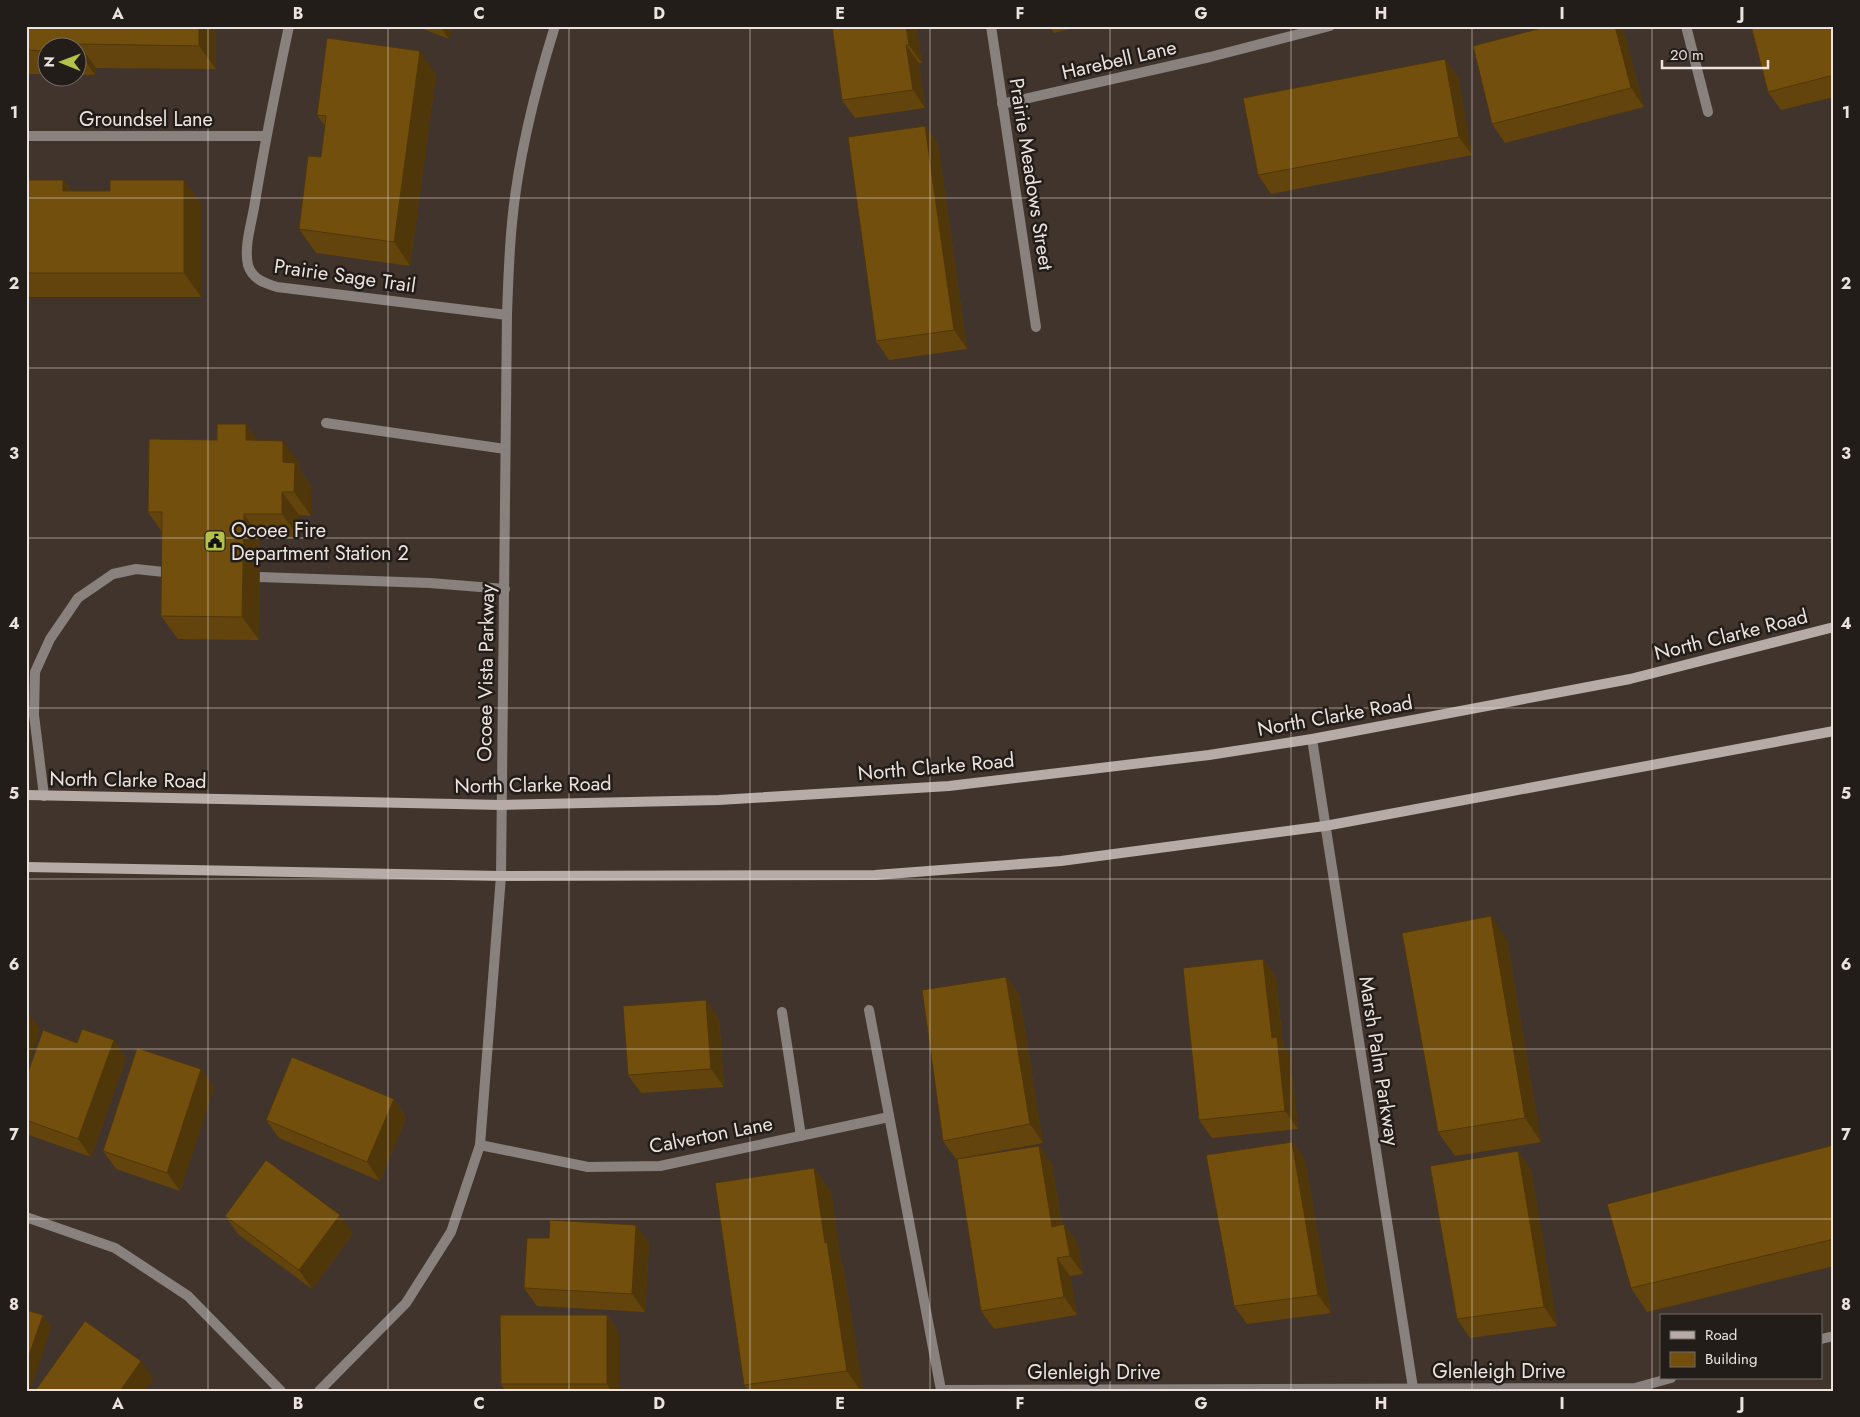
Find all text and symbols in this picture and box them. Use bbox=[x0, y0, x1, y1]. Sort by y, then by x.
text: A bbox=[111, 2, 124, 25]
text: B bbox=[293, 2, 303, 25]
text: C bbox=[473, 2, 485, 25]
text: D bbox=[653, 2, 665, 25]
text: E bbox=[835, 2, 845, 25]
text: F bbox=[1016, 2, 1024, 25]
text: G bbox=[1194, 2, 1208, 25]
text: H bbox=[1375, 2, 1387, 25]
text: I bbox=[1559, 2, 1565, 25]
text: J bbox=[1736, 2, 1745, 25]
street label: Harebell Lane bbox=[1059, 33, 1179, 87]
north arrow bbox=[38, 38, 88, 88]
scale bar bbox=[1662, 38, 1769, 70]
text: 20 m bbox=[1670, 44, 1704, 66]
text: N bbox=[39, 56, 59, 68]
street label: Prairie Meadows Street bbox=[1001, 76, 1061, 272]
text: 1 bbox=[10, 101, 18, 124]
text: 1 bbox=[1842, 101, 1850, 124]
street label: Groundsel Lane bbox=[79, 105, 213, 134]
street label: Prairie Sage Trail bbox=[272, 252, 418, 300]
text: 2 bbox=[9, 272, 19, 295]
text: 2 bbox=[1841, 272, 1851, 295]
text: 3 bbox=[9, 442, 19, 465]
text: 3 bbox=[1841, 442, 1851, 465]
place label: Ocoee Fire Department Station 2 bbox=[231, 516, 409, 568]
public building icon: Ocoee Fire Department Station 2 bbox=[203, 529, 227, 553]
street label: Ocoee Vista Parkway bbox=[470, 584, 502, 762]
street label: North Clarke Road bbox=[1651, 602, 1811, 668]
text: 4 bbox=[8, 612, 20, 635]
text: 4 bbox=[1840, 612, 1852, 635]
street label: North Clarke Road bbox=[1255, 688, 1415, 744]
street label: North Clarke Road bbox=[856, 746, 1016, 788]
street label: North Clarke Road bbox=[49, 764, 207, 796]
street label: North Clarke Road bbox=[454, 769, 612, 801]
text: 5 bbox=[9, 782, 19, 805]
text: 5 bbox=[1841, 782, 1851, 805]
text: 6 bbox=[9, 953, 19, 976]
text: 6 bbox=[1841, 953, 1851, 976]
street label: Marsh Palm Parkway bbox=[1351, 974, 1407, 1148]
street label: Calverton Lane bbox=[647, 1109, 775, 1161]
text: 7 bbox=[9, 1123, 19, 1146]
text: 7 bbox=[1841, 1123, 1851, 1146]
text: 8 bbox=[9, 1293, 19, 1316]
text: 8 bbox=[1841, 1293, 1851, 1316]
legend bbox=[1660, 1314, 1822, 1380]
text: Road bbox=[1705, 1324, 1737, 1346]
text: Building bbox=[1705, 1348, 1757, 1370]
street label: Glenleigh Drive bbox=[1432, 1357, 1566, 1386]
street label: Glenleigh Drive bbox=[1027, 1358, 1161, 1387]
text: A bbox=[111, 1392, 124, 1415]
text: B bbox=[293, 1392, 303, 1415]
text: C bbox=[473, 1392, 485, 1415]
text: D bbox=[653, 1392, 665, 1415]
text: E bbox=[835, 1392, 845, 1415]
text: F bbox=[1016, 1392, 1024, 1415]
text: G bbox=[1194, 1392, 1208, 1415]
text: H bbox=[1375, 1392, 1387, 1415]
text: I bbox=[1559, 1392, 1565, 1415]
text: J bbox=[1736, 1392, 1745, 1415]

